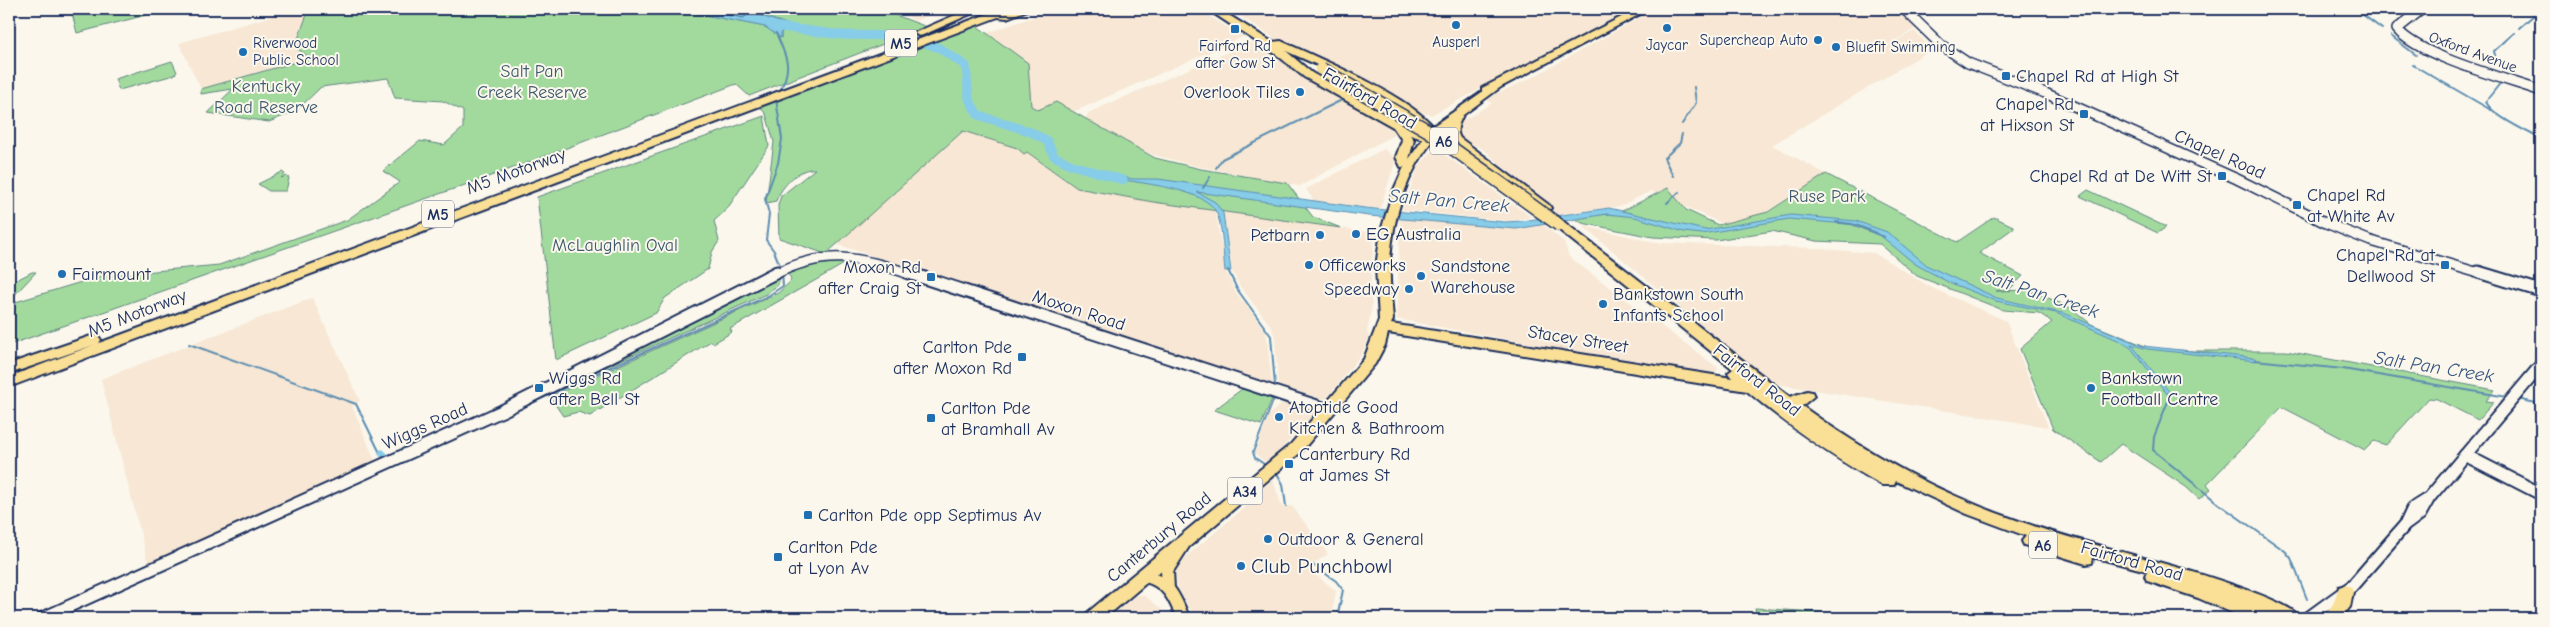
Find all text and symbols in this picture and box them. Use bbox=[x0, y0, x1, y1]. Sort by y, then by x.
marker: Ausperl bbox=[1450, 19, 1462, 31]
marker: Jaycar bbox=[1661, 22, 1673, 34]
marker: Fairford Rd after Gow St bbox=[1229, 23, 1241, 35]
street label: Oxford Avenue bbox=[2426, 28, 2520, 76]
road number: M5 bbox=[885, 29, 917, 56]
place label: Supercheap Auto bbox=[1699, 31, 1808, 49]
place label: Ausperl bbox=[1432, 33, 1480, 51]
place label: Riverwood Public School bbox=[253, 34, 339, 69]
marker: Supercheap Auto bbox=[1812, 34, 1824, 46]
place label: Jaycar bbox=[1646, 36, 1688, 54]
place label: Fairford Rd after Gow St bbox=[1195, 37, 1275, 72]
place label: Bluefit Swimming bbox=[1846, 38, 1956, 56]
marker: Bluefit Swimming bbox=[1830, 41, 1842, 53]
marker: Riverwood Public School bbox=[237, 46, 249, 58]
park label: Salt Pan Creek Reserve bbox=[477, 61, 587, 103]
street label: Fairford Road bbox=[1319, 63, 1421, 134]
place label: Chapel Rd at High St bbox=[2016, 66, 2179, 87]
marker: Chapel Rd at High St bbox=[2000, 70, 2012, 82]
park label: Kentucky Road Reserve bbox=[214, 76, 318, 118]
place label: Overlook Tiles bbox=[1183, 82, 1290, 103]
marker: Overlook Tiles bbox=[1294, 86, 1306, 98]
place label: Chapel Rd at Hixson St bbox=[1980, 94, 2075, 136]
marker: Chapel Rd at Hixson St bbox=[2078, 108, 2090, 120]
street label: Chapel Road bbox=[2171, 125, 2269, 184]
road number: A6 bbox=[1430, 128, 1458, 154]
street label: M5 Motorway bbox=[464, 143, 570, 199]
place label: Chapel Rd at De Witt St bbox=[2030, 166, 2213, 187]
marker: Chapel Rd at De Witt St bbox=[2216, 170, 2228, 182]
water label: Salt Pan Creek bbox=[1388, 185, 1511, 217]
place label: Chapel Rd at White Av bbox=[2307, 185, 2395, 227]
park label: Ruse Park bbox=[1789, 186, 1866, 207]
marker: Chapel Rd at White Av bbox=[2291, 199, 2303, 211]
road number: M5 bbox=[422, 200, 454, 228]
place label: EG Australia bbox=[1366, 224, 1461, 245]
place label: Petbarn bbox=[1250, 225, 1310, 246]
marker: EG Australia bbox=[1350, 228, 1362, 240]
marker: Petbarn bbox=[1314, 229, 1326, 241]
park label: McLaughlin Oval bbox=[552, 235, 678, 256]
place label: Chapel Rd at Dellwood St bbox=[2336, 245, 2436, 287]
place label: Officeworks bbox=[1319, 255, 1406, 276]
place label: Sandstone Warehouse bbox=[1431, 256, 1515, 298]
place label: Moxon Rd after Craig St bbox=[818, 257, 922, 299]
marker: Officeworks bbox=[1303, 259, 1315, 271]
marker: Chapel Rd at Dellwood St bbox=[2439, 259, 2451, 271]
place label: Fairmount bbox=[72, 264, 151, 285]
water label: Salt Pan Creek bbox=[1980, 265, 2102, 323]
marker: Fairmount bbox=[56, 268, 68, 280]
marker: Sandstone Warehouse bbox=[1415, 270, 1427, 282]
marker: Moxon Rd after Craig St bbox=[925, 271, 937, 283]
place label: Speedway bbox=[1324, 279, 1400, 300]
marker: Speedway bbox=[1403, 283, 1415, 295]
place label: Bankstown South Infants School bbox=[1613, 284, 1744, 326]
street label: M5 Motorway bbox=[85, 285, 191, 342]
street label: Moxon Road bbox=[1030, 286, 1128, 335]
marker: Bankstown South Infants School bbox=[1597, 298, 1609, 310]
street label: Stacey Street bbox=[1527, 321, 1630, 358]
place label: Carlton Pde after Moxon Rd bbox=[893, 337, 1012, 379]
street label: Fairford Road bbox=[1709, 340, 1805, 421]
water label: Salt Pan Creek bbox=[2372, 347, 2496, 387]
marker: Carlton Pde after Moxon Rd bbox=[1016, 351, 1028, 363]
place label: Wiggs Rd after Bell St bbox=[549, 368, 640, 410]
place label: Bankstown Football Centre bbox=[2101, 368, 2218, 410]
marker: Wiggs Rd after Bell St bbox=[533, 382, 545, 394]
marker: Bankstown Football Centre bbox=[2085, 382, 2097, 394]
place label: Atoptide Good Kitchen & Bathroom bbox=[1289, 397, 1445, 439]
street label: Wiggs Road bbox=[379, 398, 471, 455]
place label: Carlton Pde at Bramhall Av bbox=[941, 398, 1055, 440]
marker: Atoptide Good Kitchen & Bathroom bbox=[1273, 411, 1285, 423]
marker: Carlton Pde at Bramhall Av bbox=[925, 412, 937, 424]
place label: Canterbury Rd at James St bbox=[1299, 444, 1410, 486]
marker: Canterbury Rd at James St bbox=[1283, 458, 1295, 470]
road number: A34 bbox=[1228, 478, 1262, 504]
street label: Canterbury Road bbox=[1103, 488, 1216, 587]
place label: Carlton Pde opp Septimus Av bbox=[818, 505, 1042, 526]
marker: Carlton Pde opp Septimus Av bbox=[802, 509, 814, 521]
place label: Outdoor & General bbox=[1278, 529, 1424, 550]
road number: A6 bbox=[2029, 532, 2057, 558]
marker: Outdoor & General bbox=[1262, 533, 1274, 545]
place label: Carlton Pde at Lyon Av bbox=[788, 537, 877, 579]
street label: Fairford Road bbox=[2078, 537, 2185, 586]
marker: Carlton Pde at Lyon Av bbox=[772, 551, 784, 563]
place label: Club Punchbowl bbox=[1251, 554, 1392, 578]
marker: Club Punchbowl bbox=[1235, 560, 1247, 572]

